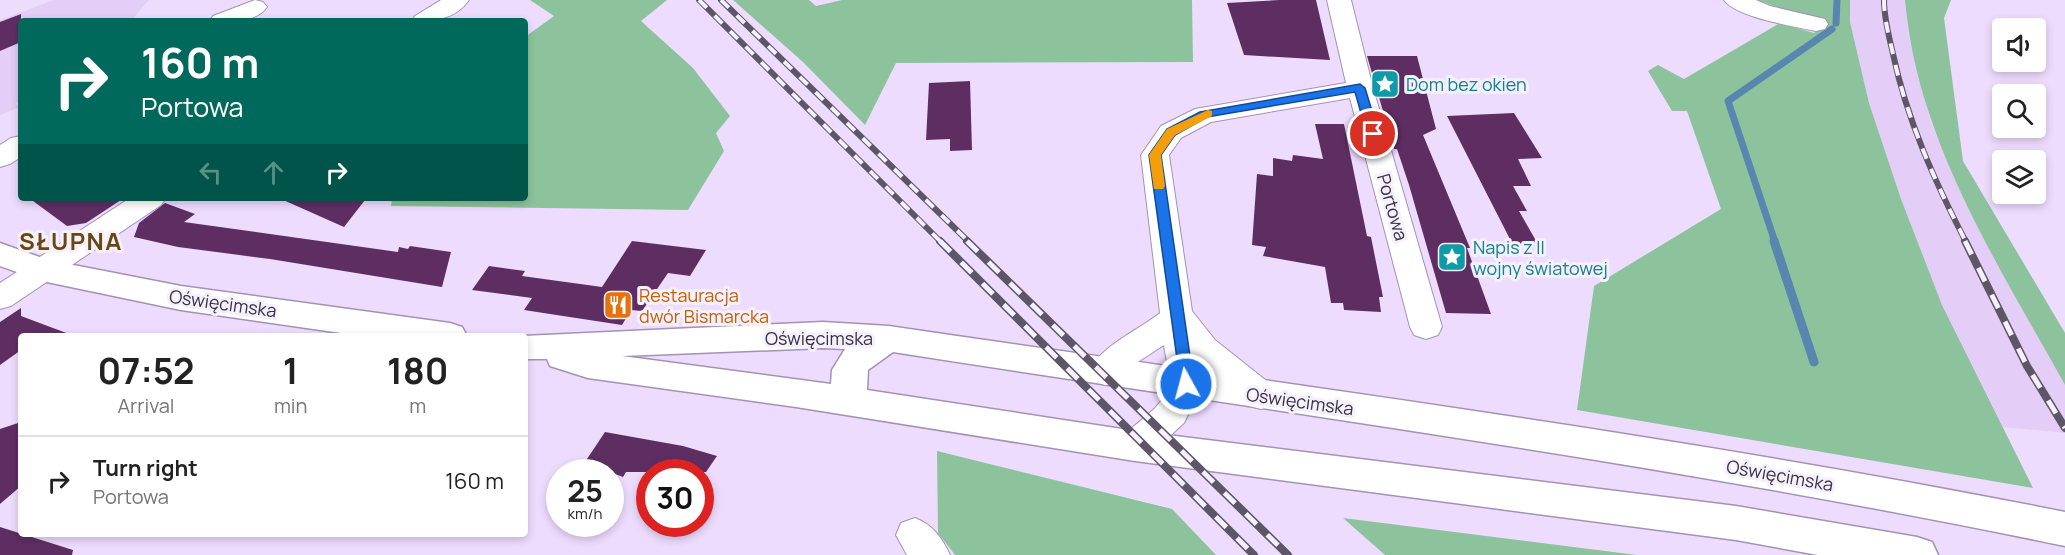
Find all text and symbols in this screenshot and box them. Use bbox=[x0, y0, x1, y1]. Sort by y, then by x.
map controls bbox=[1992, 18, 2046, 204]
button: sound bbox=[1992, 18, 2046, 72]
text: 160 m bbox=[141, 33, 259, 91]
icon: right bbox=[42, 42, 120, 120]
place icon: Dom bez okien bbox=[1369, 68, 1401, 100]
place label: Dom bez okien bbox=[1406, 72, 1527, 96]
button: search bbox=[1992, 84, 2046, 138]
text: Portowa bbox=[141, 88, 244, 125]
pin bbox=[1347, 108, 1398, 159]
icon: arrive bbox=[1356, 117, 1389, 150]
button: layers bbox=[1992, 150, 2046, 204]
icon: left bbox=[194, 156, 227, 189]
icon: ahead bbox=[257, 156, 290, 189]
icon: right bbox=[320, 156, 353, 189]
street label: Portowa bbox=[1372, 171, 1414, 243]
district label: SŁUPNA bbox=[19, 224, 123, 257]
place label: Napis z II wojny światowej bbox=[1473, 235, 1608, 280]
place icon: Napis z II wojny światowej bbox=[1436, 241, 1468, 273]
place label: Restauracja dwór Bismarcka bbox=[639, 283, 769, 328]
street label: Oświęcimska bbox=[168, 284, 278, 322]
restaurant icon: Restauracja dwór Bismarcka bbox=[602, 289, 634, 321]
street label: Oświęcimska bbox=[765, 326, 873, 350]
text: 07:52 bbox=[98, 346, 194, 395]
text: 1 bbox=[283, 346, 299, 395]
text: 180 bbox=[387, 346, 448, 395]
position arrow bbox=[1154, 352, 1218, 416]
street label: Oświęcimska bbox=[1245, 382, 1355, 420]
text: Arrival bbox=[117, 392, 175, 419]
text: min bbox=[274, 392, 307, 419]
text: m bbox=[409, 392, 426, 419]
text: Turn right bbox=[93, 453, 198, 483]
street label: Oświęcimska bbox=[1725, 454, 1835, 496]
speed limit sign: 30 bbox=[636, 459, 714, 537]
icon: right bbox=[42, 465, 75, 498]
text: 160 m bbox=[445, 466, 504, 496]
text: 25 bbox=[567, 470, 603, 511]
text: Portowa bbox=[93, 483, 169, 510]
text: km/h bbox=[568, 503, 602, 524]

